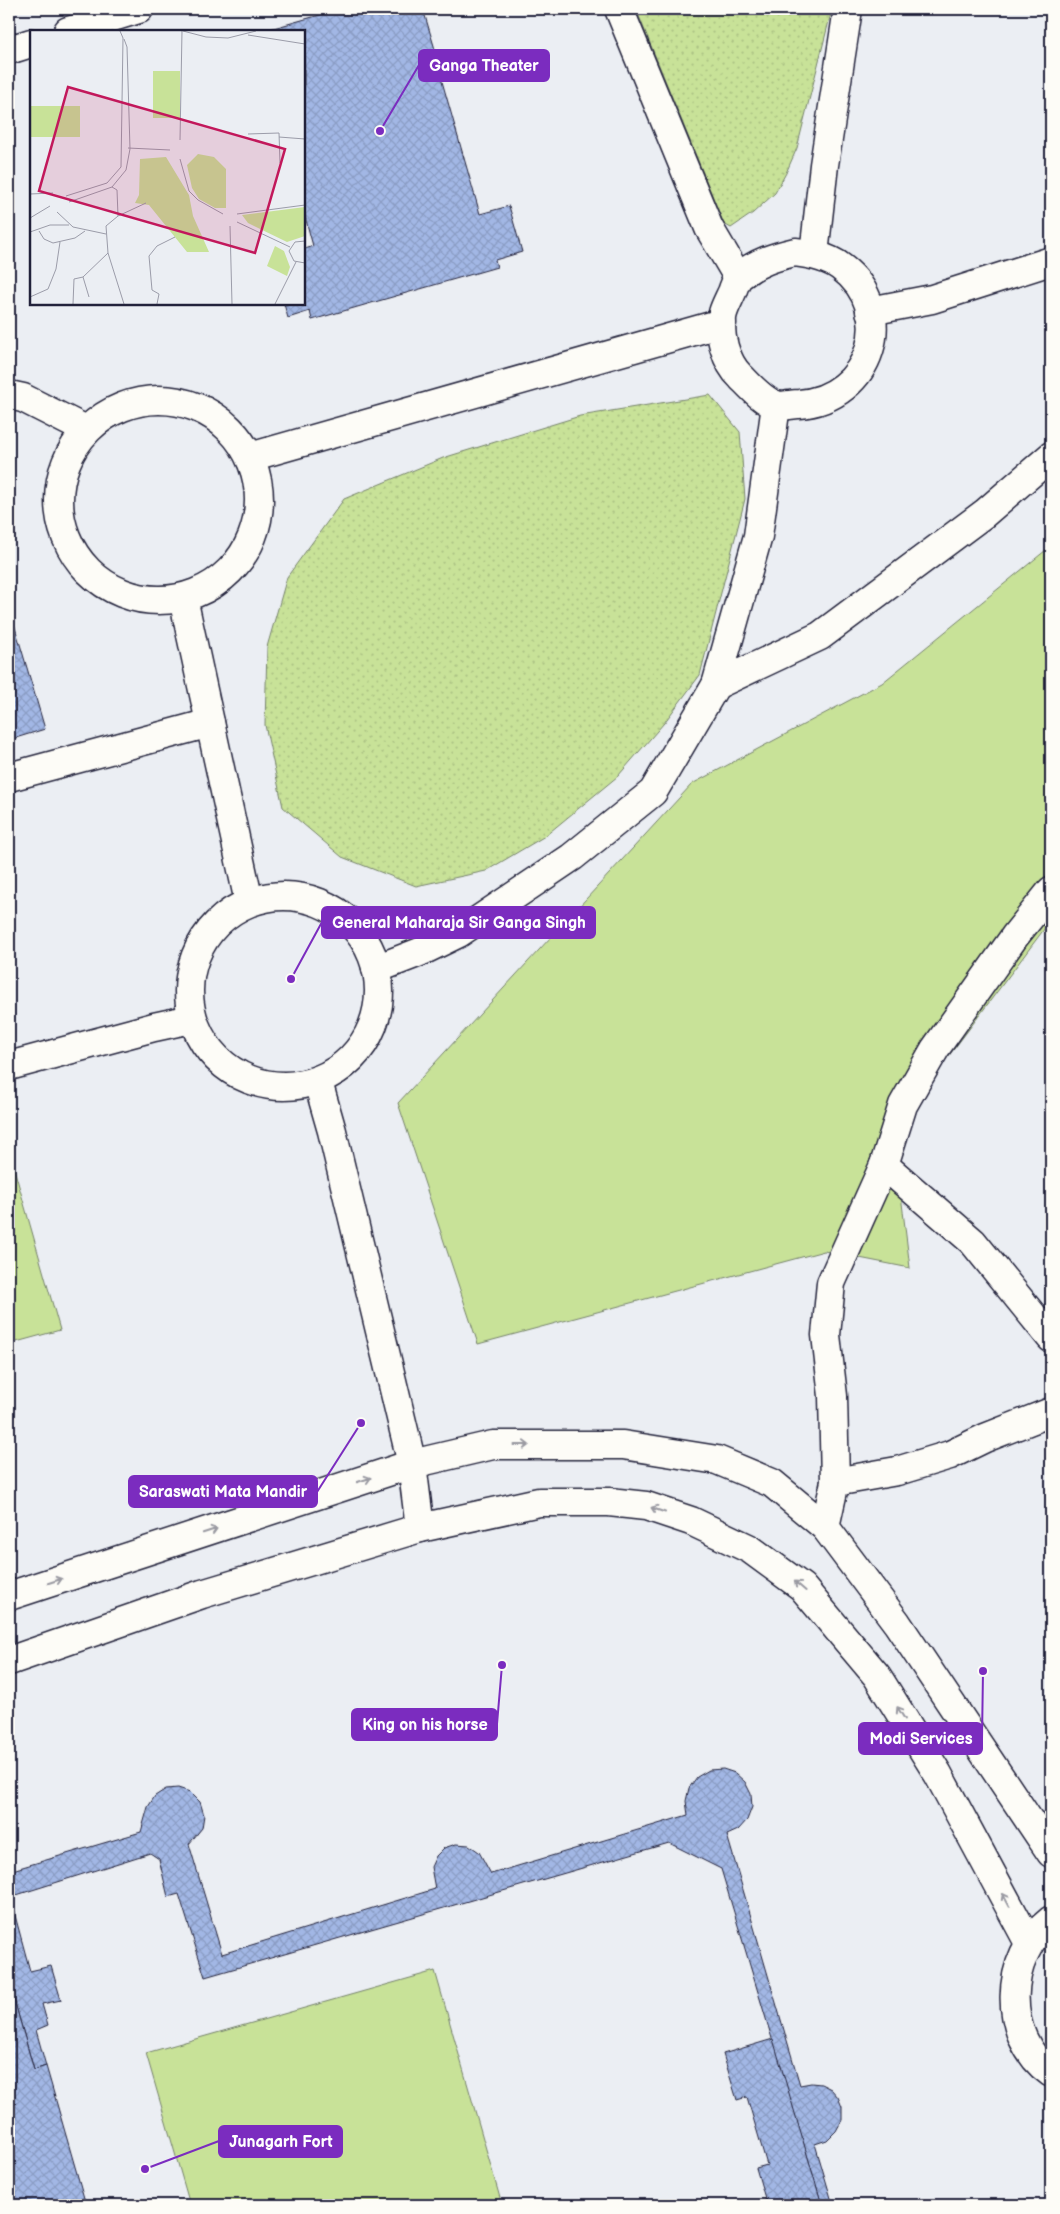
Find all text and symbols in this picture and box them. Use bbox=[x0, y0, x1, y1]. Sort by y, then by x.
inset map bbox=[30, 30, 305, 305]
callout: Ganga Theater bbox=[419, 50, 549, 81]
text: Ganga Theater bbox=[429, 57, 539, 76]
callout: General Maharaja Sir Ganga Singh bbox=[322, 907, 595, 938]
text: General Maharaja Sir Ganga Singh bbox=[332, 914, 586, 933]
one-way arrow bbox=[514, 1440, 530, 1450]
one-way arrow bbox=[356, 1475, 372, 1485]
callout: Saraswati Mata Mandir bbox=[129, 1476, 317, 1507]
text: Saraswati Mata Mandir bbox=[139, 1483, 308, 1502]
one-way arrow bbox=[651, 1505, 666, 1514]
one-way arrow bbox=[201, 1525, 217, 1535]
one-way arrow bbox=[47, 1576, 62, 1585]
one-way arrow bbox=[793, 1581, 806, 1592]
one-way arrow bbox=[895, 1707, 905, 1721]
callout: King on his horse bbox=[352, 1709, 497, 1740]
text: King on his horse bbox=[362, 1716, 488, 1735]
callout: Modi Services bbox=[859, 1723, 982, 1754]
text: Modi Services bbox=[869, 1730, 973, 1749]
one-way arrow bbox=[1001, 1893, 1011, 1908]
callout: Junagarh Fort bbox=[219, 2126, 342, 2157]
text: Junagarh Fort bbox=[229, 2133, 333, 2152]

